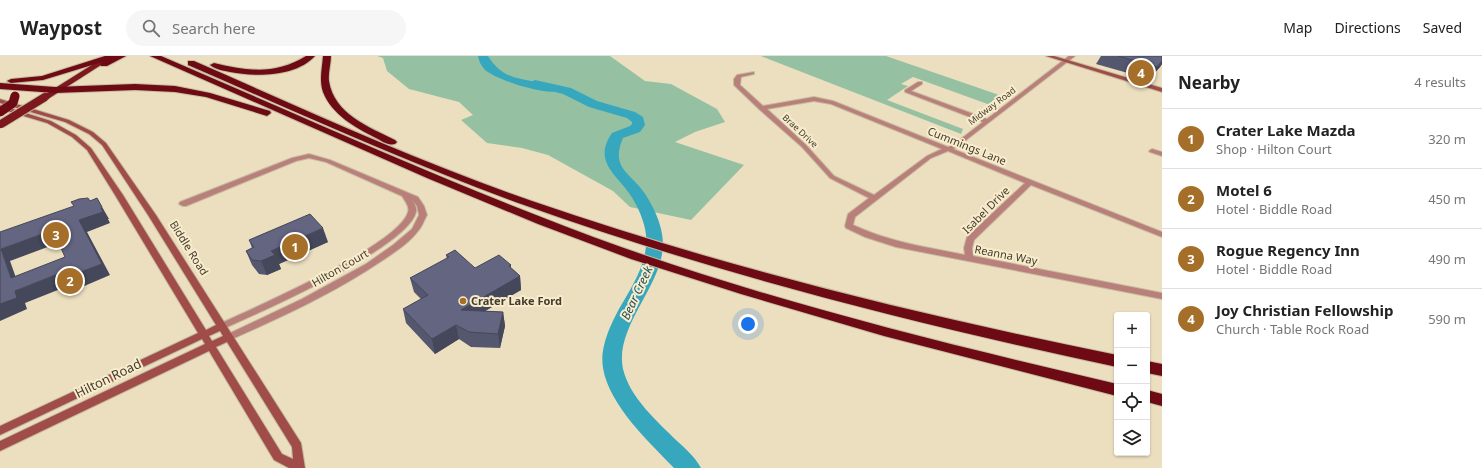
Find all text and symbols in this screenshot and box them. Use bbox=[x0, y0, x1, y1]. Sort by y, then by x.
search box bbox=[126, 10, 406, 46]
text: Waypost bbox=[20, 15, 102, 41]
icon: search bbox=[140, 17, 162, 39]
text: Search here bbox=[172, 18, 255, 38]
text: Map bbox=[1283, 18, 1312, 37]
text: Directions bbox=[1334, 18, 1401, 37]
text: Saved bbox=[1423, 18, 1462, 37]
pin: 4 bbox=[1128, 58, 1154, 88]
text: Nearby bbox=[1178, 71, 1240, 94]
text: 4 results bbox=[1414, 73, 1466, 91]
street label: Midway Road bbox=[965, 83, 1018, 128]
street label: Brae Drive bbox=[780, 111, 821, 150]
text: Crater Lake Mazda bbox=[1216, 120, 1356, 140]
street label: Cummings Lane bbox=[926, 123, 1009, 168]
text: 1 bbox=[1187, 130, 1195, 148]
text: 320 m bbox=[1428, 130, 1466, 148]
text: Shop · Hilton Court bbox=[1216, 140, 1332, 158]
text: Motel 6 bbox=[1216, 180, 1272, 200]
street label: Isabel Drive bbox=[959, 183, 1013, 237]
text: 2 bbox=[1187, 190, 1195, 208]
text: 450 m bbox=[1428, 190, 1466, 208]
text: Hotel · Biddle Road bbox=[1216, 200, 1332, 218]
street label: Biddle Road bbox=[167, 218, 212, 278]
pin: 3 bbox=[43, 220, 69, 250]
pin: 1 bbox=[282, 232, 308, 262]
text: Rogue Regency Inn bbox=[1216, 240, 1360, 260]
street label: Reanna Way bbox=[973, 241, 1039, 268]
street label: Hilton Court bbox=[309, 245, 371, 290]
text: 3 bbox=[1187, 250, 1195, 268]
text: 490 m bbox=[1428, 250, 1466, 268]
text: Hotel · Biddle Road bbox=[1216, 260, 1332, 278]
water label: Bear Creek bbox=[617, 262, 657, 322]
pin: 2 bbox=[57, 266, 83, 296]
place label: Crater Lake Ford bbox=[471, 293, 562, 308]
marker: Crater Lake Ford bbox=[458, 296, 468, 306]
text: Joy Christian Fellowship bbox=[1216, 300, 1394, 320]
text: 4 bbox=[1187, 310, 1195, 328]
text: 590 m bbox=[1428, 310, 1466, 328]
map controls bbox=[1114, 312, 1150, 456]
button: + bbox=[1114, 312, 1150, 348]
your location bbox=[738, 314, 758, 334]
text: Church · Table Rock Road bbox=[1216, 320, 1369, 338]
button: − bbox=[1114, 348, 1150, 384]
street label: Hilton Road bbox=[72, 354, 144, 402]
button: locate bbox=[1114, 384, 1150, 420]
button: layers bbox=[1114, 420, 1150, 456]

